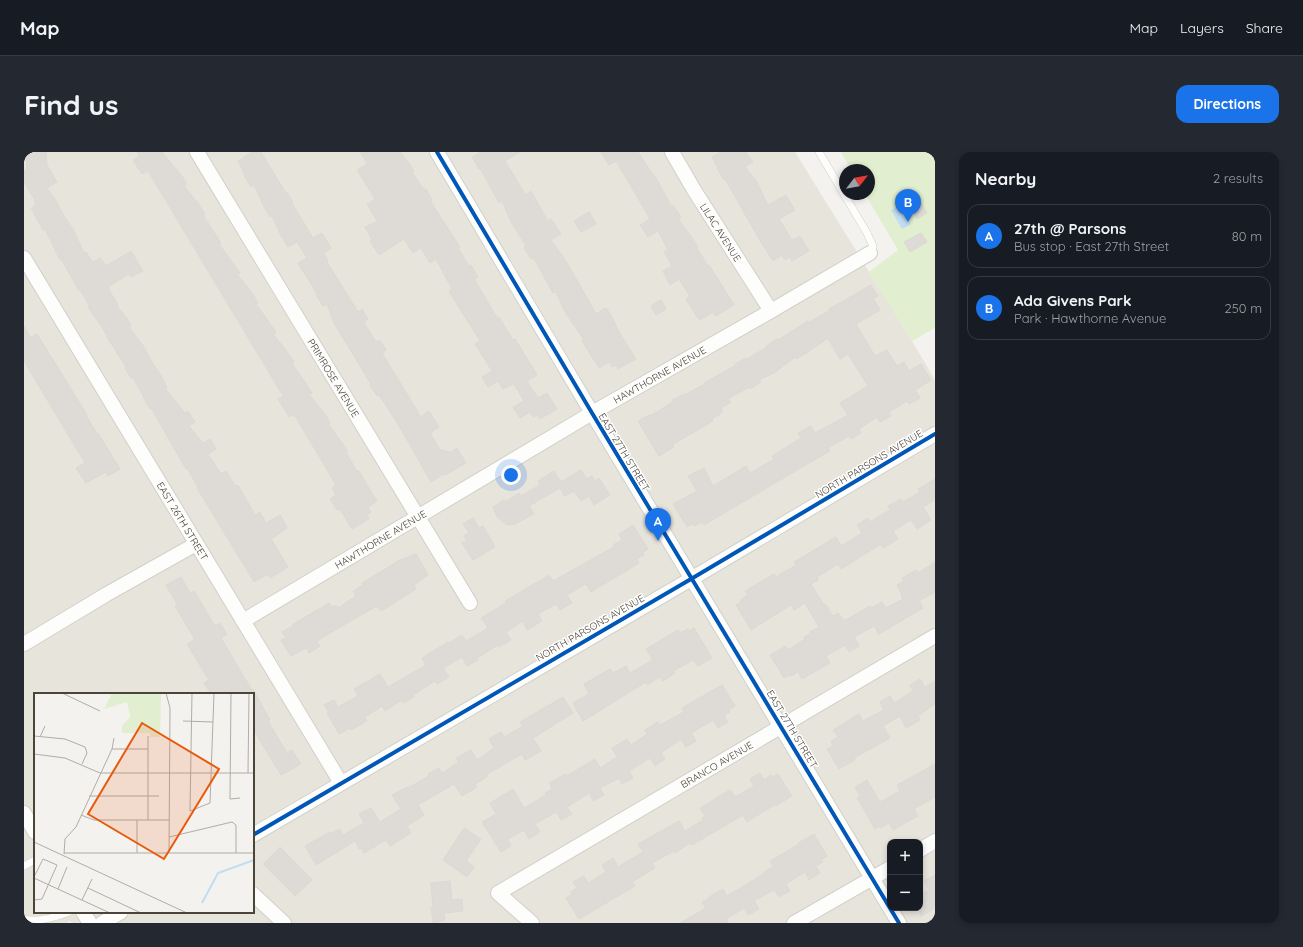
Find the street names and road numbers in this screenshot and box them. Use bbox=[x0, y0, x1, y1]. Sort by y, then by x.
street label: LILAC AVENUE bbox=[697, 201, 744, 264]
street label: PRIMROSE AVENUE bbox=[305, 336, 363, 420]
street label: HAWTHORNE AVENUE bbox=[611, 343, 708, 406]
street label: EAST 27TH STREET bbox=[596, 411, 652, 493]
street label: NORTH PARSONS AVENUE bbox=[813, 427, 925, 501]
street label: EAST 26TH STREET bbox=[154, 479, 211, 562]
street label: HAWTHORNE AVENUE bbox=[332, 507, 429, 571]
street label: NORTH PARSONS AVENUE bbox=[533, 591, 647, 664]
street label: EAST 27TH STREET bbox=[764, 688, 820, 770]
street label: BRANCO AVENUE bbox=[678, 738, 756, 791]

